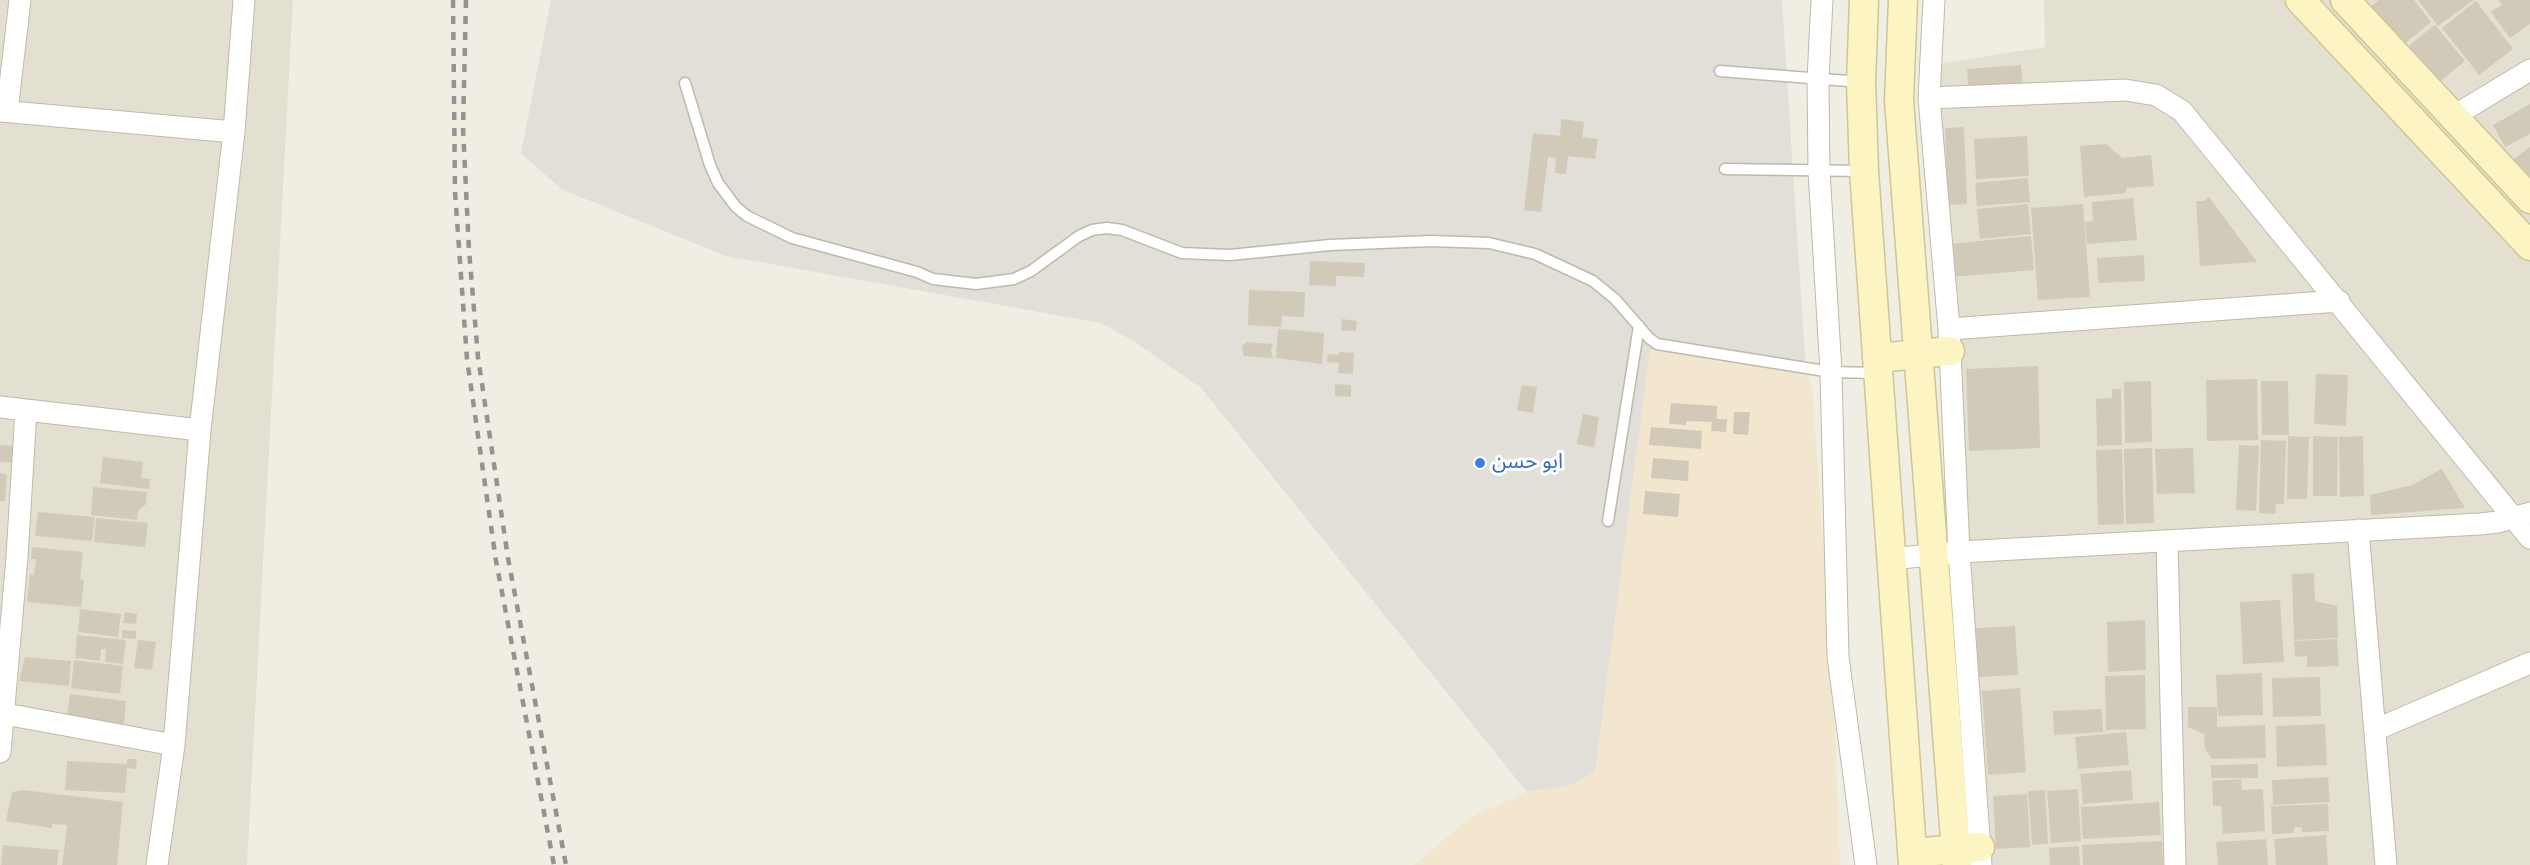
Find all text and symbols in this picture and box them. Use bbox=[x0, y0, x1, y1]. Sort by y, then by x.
place label: ابو حسن bbox=[1492, 450, 1563, 476]
marker: ابو حسن bbox=[1473, 456, 1487, 470]

